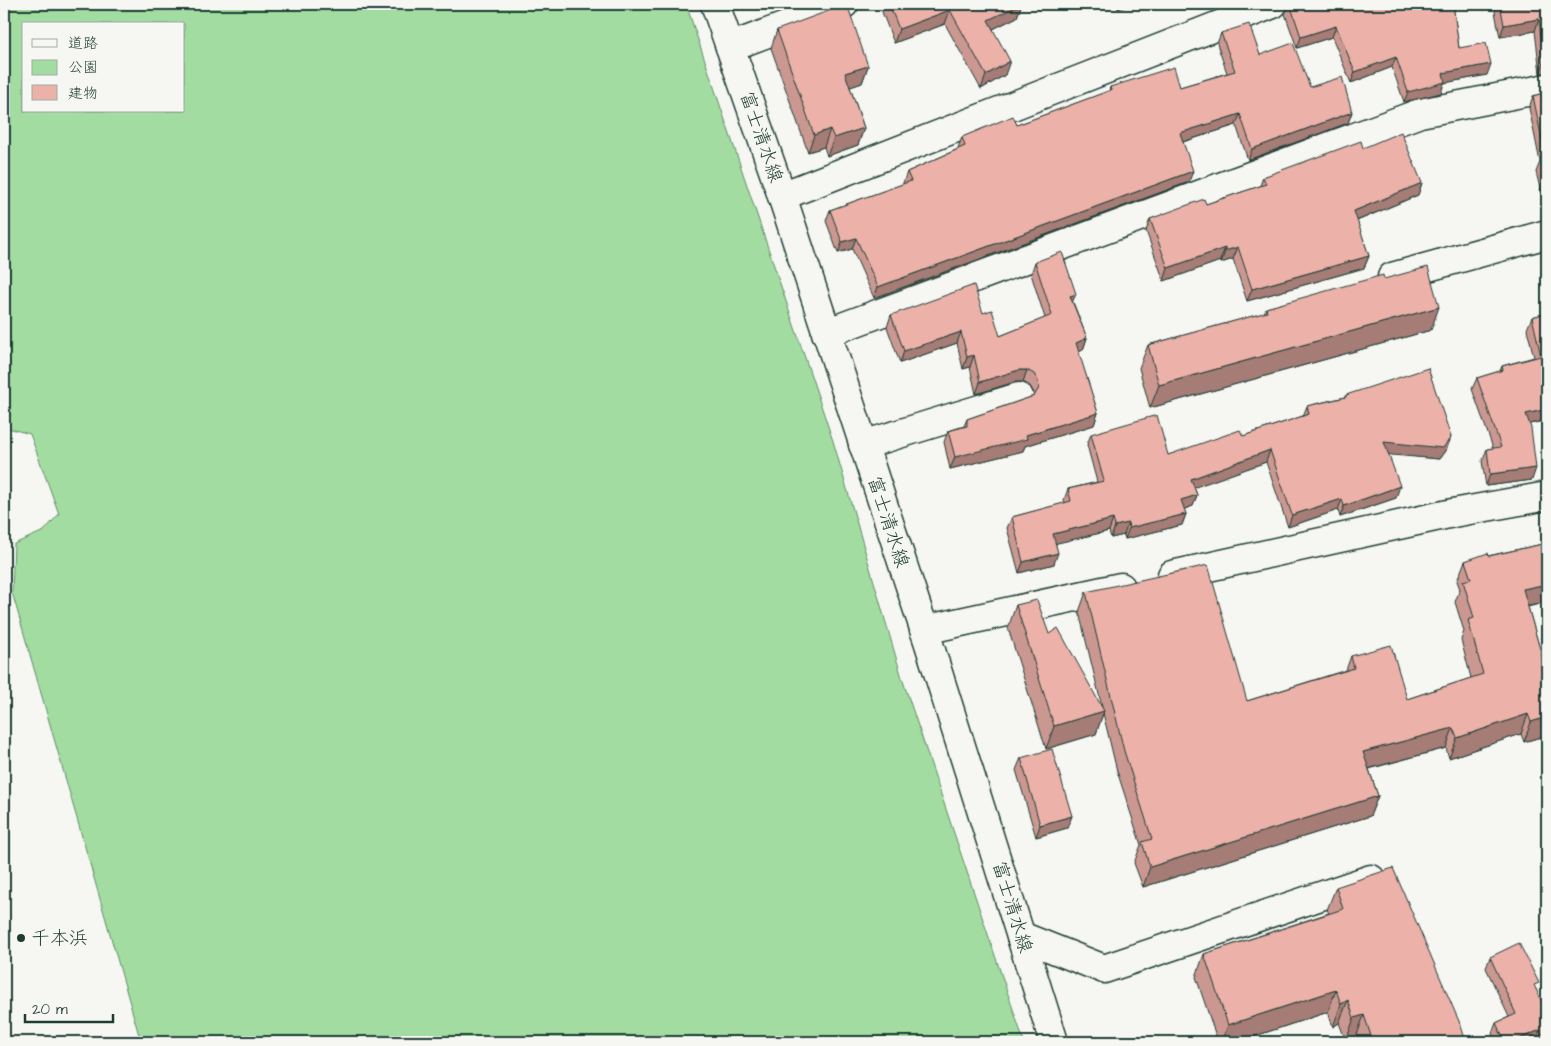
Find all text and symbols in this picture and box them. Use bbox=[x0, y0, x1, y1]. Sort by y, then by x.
legend bbox=[22, 22, 185, 112]
text: 道路 bbox=[68, 33, 98, 54]
text: 公園 bbox=[68, 57, 98, 78]
text: 建物 bbox=[68, 83, 98, 104]
street label: 富士清水線 bbox=[733, 88, 789, 186]
street label: 富士清水線 bbox=[860, 473, 916, 571]
street label: 富士清水線 bbox=[985, 858, 1039, 956]
place label: 千本浜 bbox=[31, 925, 88, 952]
marker: 千本浜 bbox=[15, 932, 27, 944]
scale bar bbox=[25, 991, 112, 1023]
text: 20 m bbox=[32, 999, 68, 1020]

